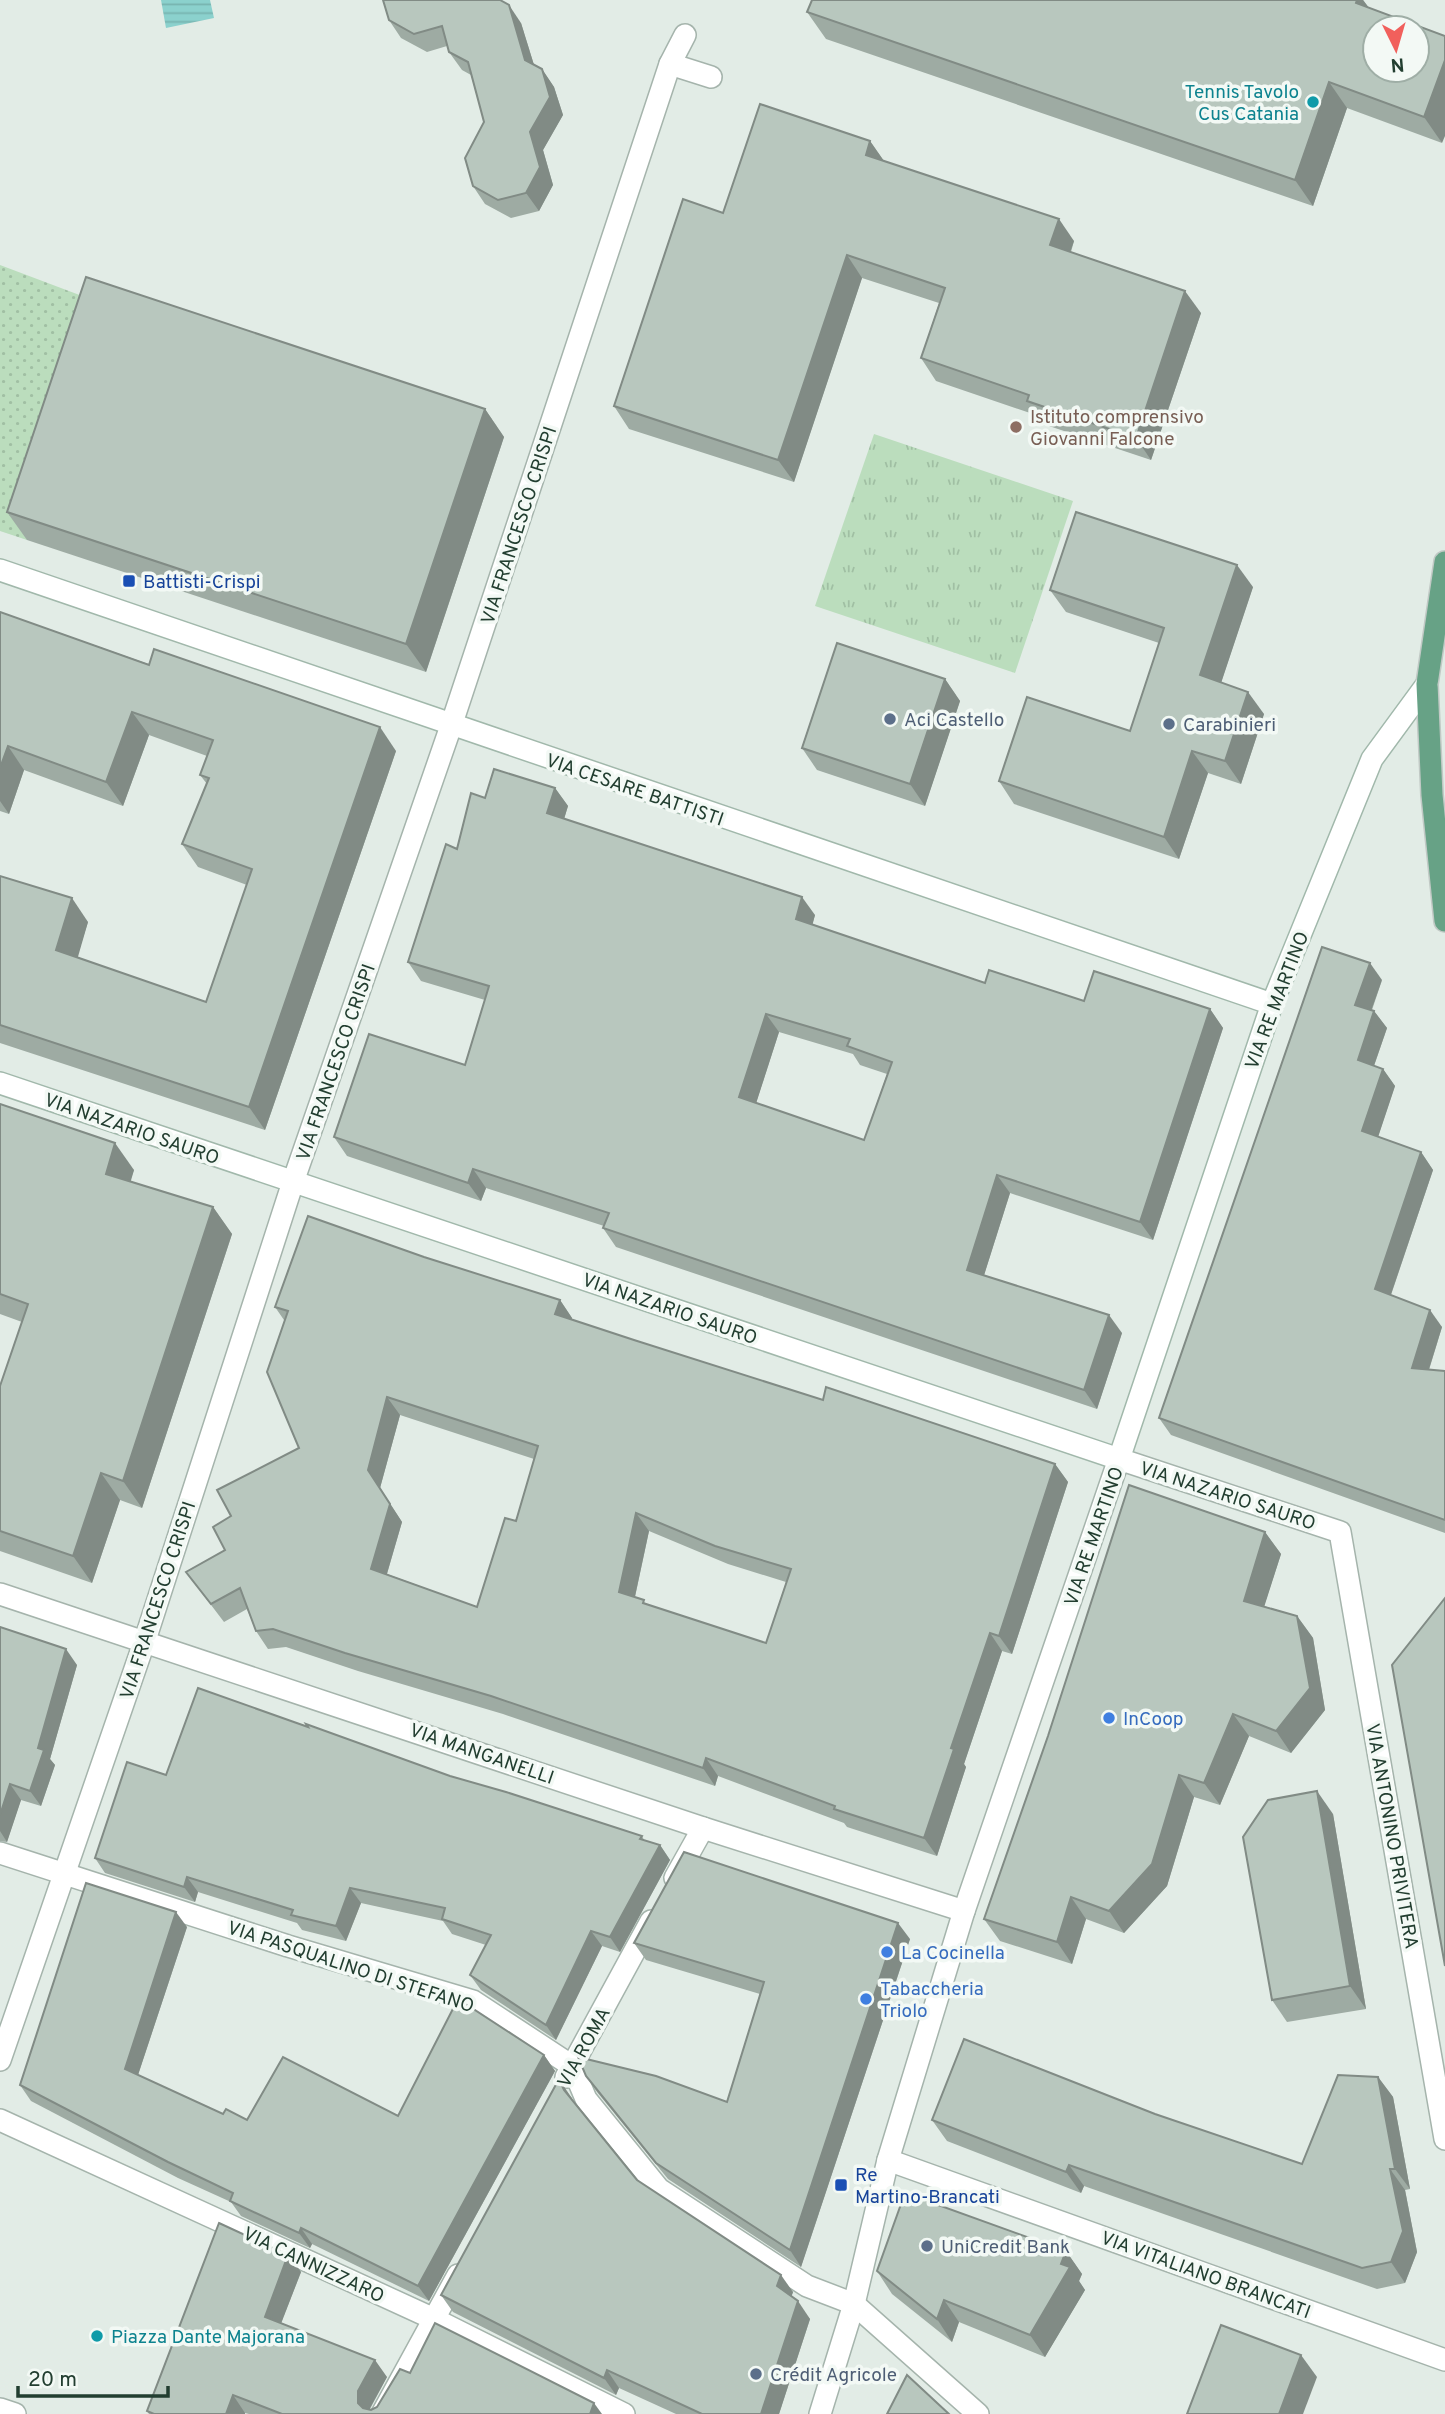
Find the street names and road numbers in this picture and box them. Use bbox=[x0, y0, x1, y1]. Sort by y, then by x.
street label: VIA FRANCESCO CRISPI bbox=[477, 424, 563, 628]
street label: VIA CESARE BATTISTI bbox=[542, 749, 727, 833]
street label: VIA RE MARTINO bbox=[1241, 928, 1315, 1073]
street label: VIA FRANCESCO CRISPI bbox=[292, 961, 382, 1164]
street label: VIA NAZARIO SAURO bbox=[41, 1089, 222, 1171]
street label: VIA NAZARIO SAURO bbox=[579, 1269, 760, 1351]
street label: VIA NAZARIO SAURO bbox=[1136, 1457, 1318, 1537]
street label: VIA RE MARTINO bbox=[1060, 1464, 1130, 1609]
street label: VIA FRANCESCO CRISPI bbox=[116, 1499, 202, 1703]
street label: VIA MANGANELLI bbox=[406, 1719, 557, 1791]
street label: VIA ANTONINO PRIVITERA bbox=[1359, 1722, 1423, 1951]
street label: VIA PASQUALINO DI STEFANO bbox=[224, 1917, 477, 2019]
street label: VIA ROMA bbox=[553, 2004, 617, 2092]
street label: VIA CANNIZZARO bbox=[238, 2222, 388, 2309]
street label: VIA VITALIANO BRANCATI bbox=[1097, 2227, 1314, 2325]

